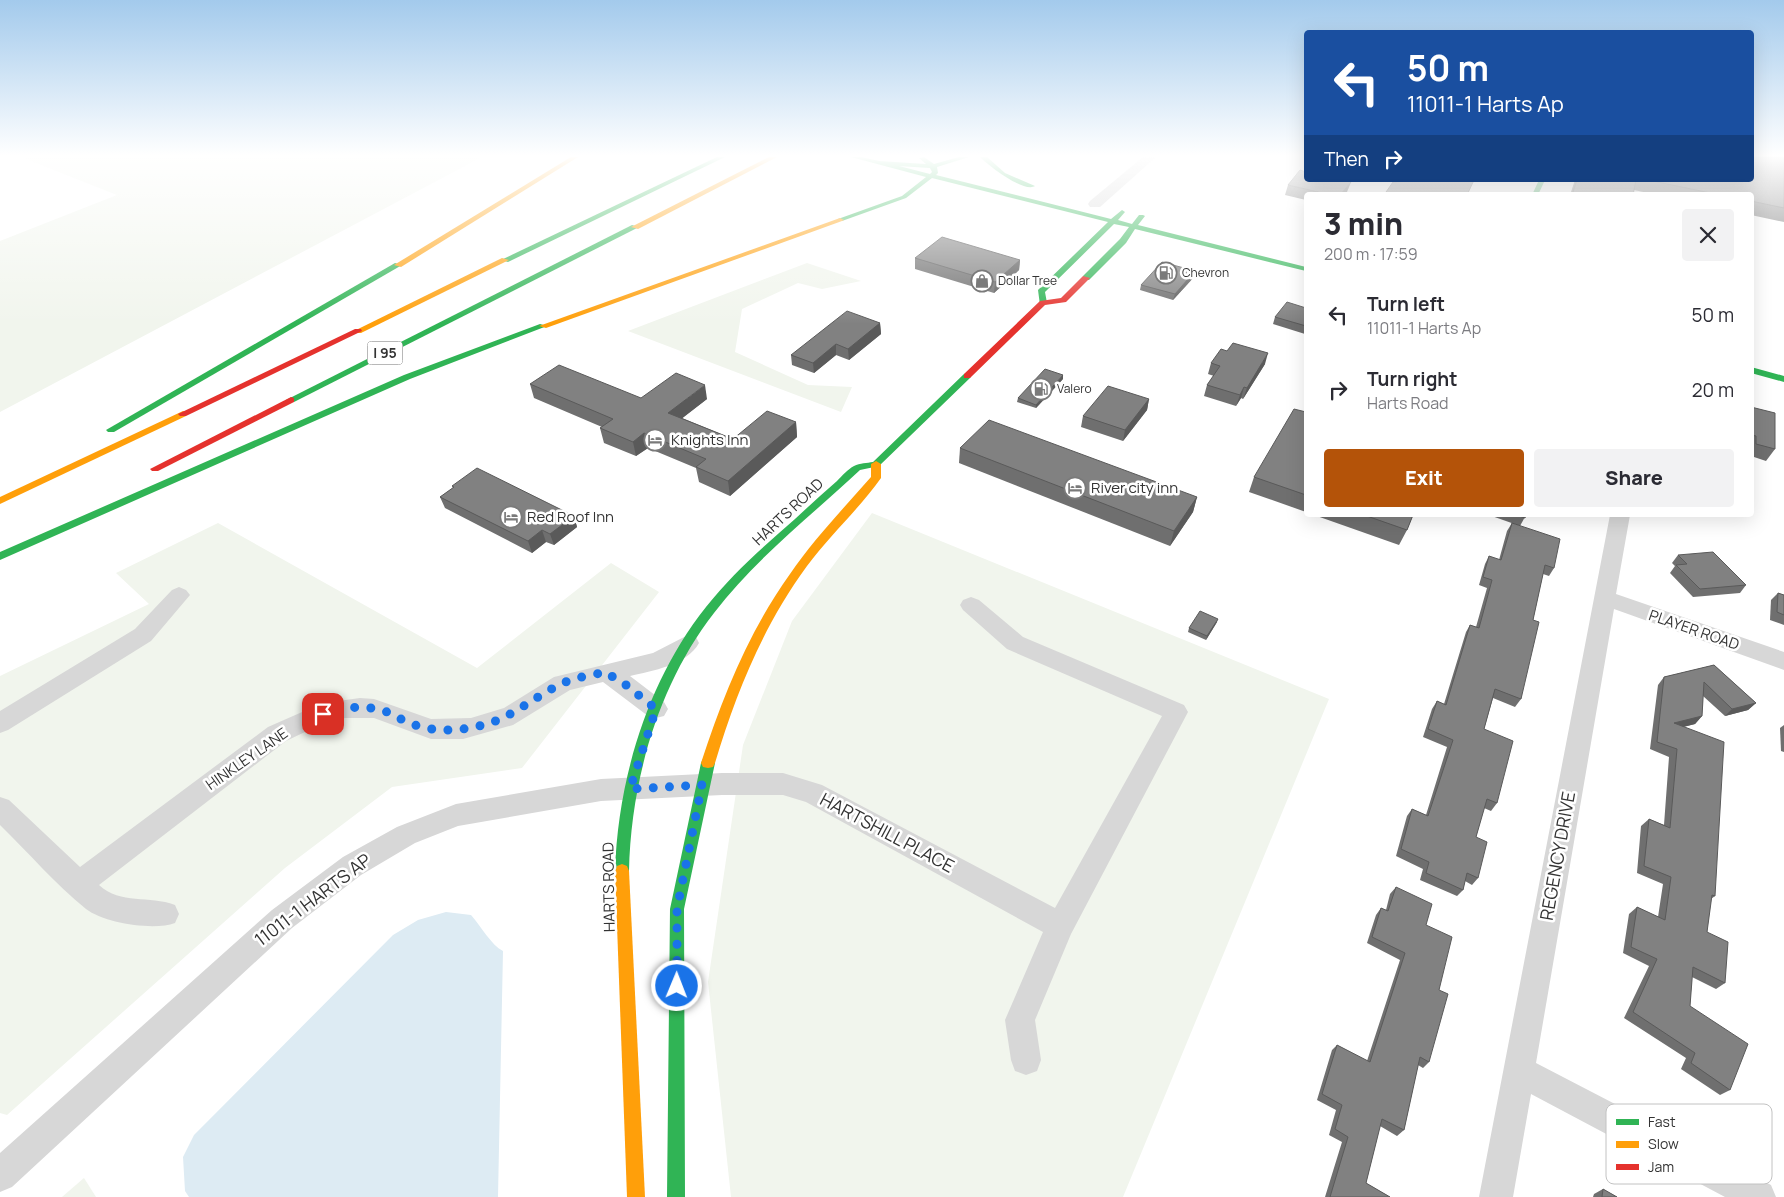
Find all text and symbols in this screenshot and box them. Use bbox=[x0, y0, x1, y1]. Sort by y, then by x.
text: 50 m bbox=[1407, 44, 1489, 92]
icon: left bbox=[1324, 50, 1389, 115]
text: 11011-1 Harts Ap bbox=[1407, 89, 1564, 119]
icon: right bbox=[1379, 145, 1407, 173]
text: Then bbox=[1324, 146, 1369, 172]
text: 3 min bbox=[1324, 203, 1403, 244]
button: close bbox=[1682, 209, 1734, 261]
text: 200 m · 17:59 bbox=[1324, 243, 1418, 265]
fuel station icon: Chevron bbox=[1154, 261, 1178, 285]
place label: Chevron bbox=[1182, 264, 1229, 281]
shop icon: Dollar Tree bbox=[970, 269, 994, 293]
place label: Dollar Tree bbox=[998, 272, 1057, 289]
text: Turn left bbox=[1367, 291, 1445, 317]
icon: left bbox=[1324, 301, 1352, 329]
text: 50 m bbox=[1692, 302, 1734, 328]
text: 11011-1 Harts Ap bbox=[1367, 317, 1481, 339]
road number: I 95 bbox=[368, 342, 402, 364]
text: Turn right bbox=[1367, 366, 1457, 392]
icon: right bbox=[1324, 376, 1352, 404]
fuel station icon: Valero bbox=[1029, 377, 1053, 401]
text: 20 m bbox=[1692, 377, 1734, 403]
place label: Valero bbox=[1057, 380, 1092, 397]
text: Harts Road bbox=[1367, 392, 1449, 414]
hotel icon: Knights Inn bbox=[643, 428, 667, 452]
place label: Knights Inn bbox=[671, 429, 748, 450]
button: Exit bbox=[1324, 449, 1524, 507]
button: Share bbox=[1534, 449, 1734, 507]
street label: HARTS ROAD bbox=[748, 473, 828, 550]
hotel icon: River city inn bbox=[1063, 476, 1087, 500]
place label: River city inn bbox=[1091, 477, 1178, 498]
hotel icon: Red Roof Inn bbox=[499, 505, 523, 529]
place label: Red Roof Inn bbox=[527, 506, 614, 527]
street label: PLAYER ROAD bbox=[1646, 604, 1742, 655]
pin bbox=[302, 693, 344, 735]
icon: arrive bbox=[309, 700, 337, 728]
street label: HINKLEY LANE bbox=[201, 722, 292, 795]
street label: HARTSHILL PLACE bbox=[816, 787, 959, 878]
street label: REGENCY DRIVE bbox=[1534, 790, 1580, 922]
street label: HARTS ROAD bbox=[597, 842, 620, 932]
street label: 11011-1 HARTS AP bbox=[249, 847, 376, 951]
position arrow bbox=[650, 959, 702, 1011]
legend bbox=[1606, 1104, 1772, 1184]
text: Fast bbox=[1648, 1112, 1676, 1131]
text: Slow bbox=[1648, 1134, 1679, 1153]
text: Jam bbox=[1648, 1157, 1674, 1176]

